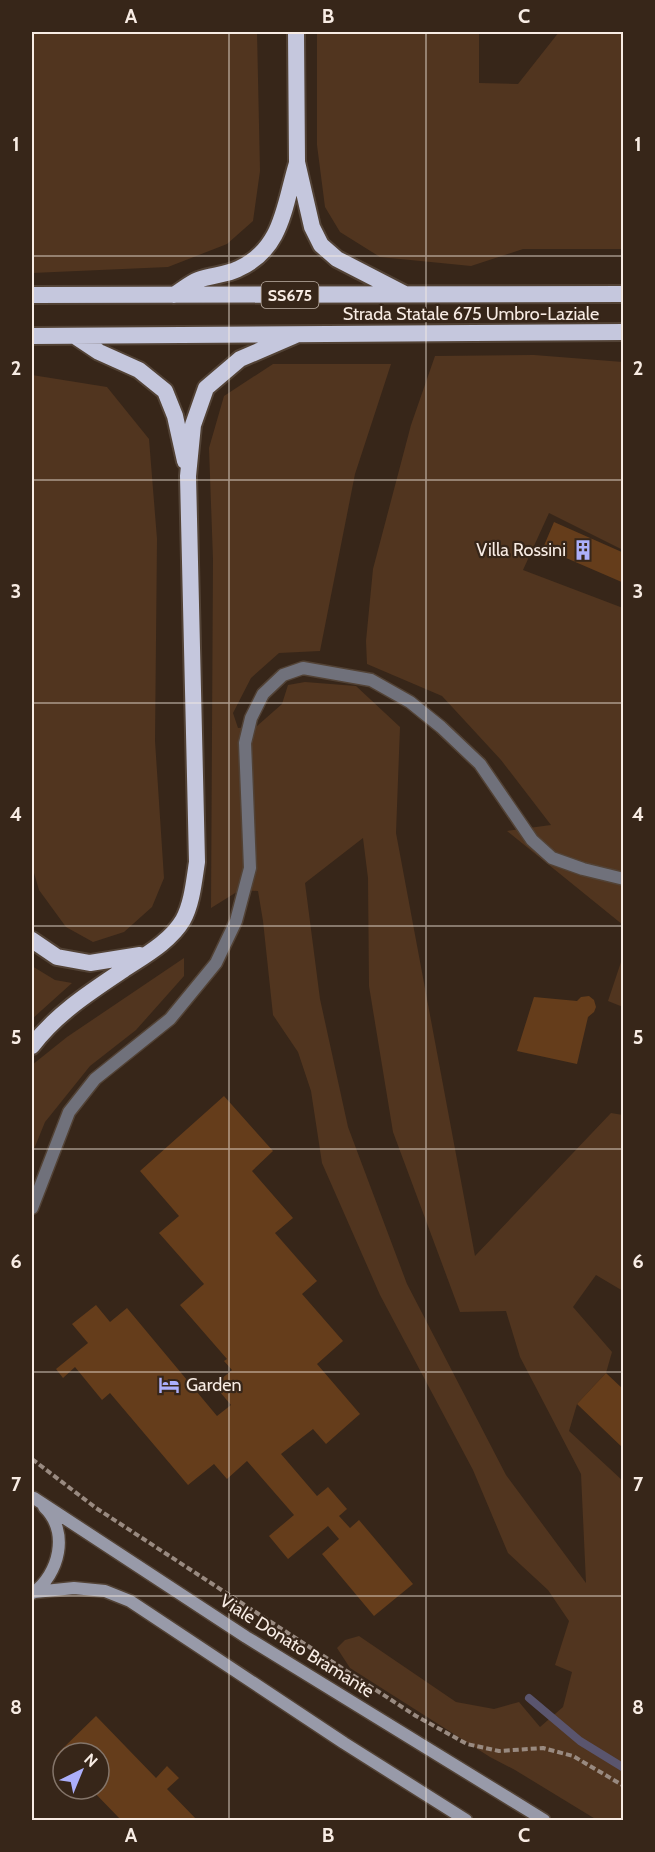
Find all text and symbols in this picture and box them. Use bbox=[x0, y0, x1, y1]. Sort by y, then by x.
text: A bbox=[125, 4, 138, 28]
text: B bbox=[322, 4, 334, 28]
text: C bbox=[518, 4, 530, 28]
text: 1 bbox=[12, 132, 20, 156]
text: 1 bbox=[634, 132, 642, 156]
road number: SS675 bbox=[262, 282, 318, 308]
street label: Strada Statale 675 Umbro-Laziale bbox=[343, 303, 599, 325]
text: 2 bbox=[11, 356, 21, 380]
text: 2 bbox=[633, 356, 643, 380]
building icon: Villa Rossini bbox=[571, 538, 595, 562]
place label: Villa Rossini bbox=[476, 539, 566, 561]
text: 3 bbox=[11, 579, 21, 603]
text: 3 bbox=[633, 579, 643, 603]
text: 4 bbox=[10, 802, 22, 826]
text: 4 bbox=[632, 802, 644, 826]
text: 5 bbox=[11, 1025, 21, 1049]
text: 5 bbox=[633, 1025, 643, 1049]
text: 6 bbox=[10, 1249, 22, 1273]
text: 6 bbox=[632, 1249, 644, 1273]
hotel icon: Garden bbox=[157, 1373, 181, 1397]
place label: Garden bbox=[186, 1374, 241, 1396]
text: 7 bbox=[11, 1472, 22, 1496]
text: 7 bbox=[633, 1472, 644, 1496]
street label: Viale Donato Bramante bbox=[216, 1590, 378, 1702]
text: 8 bbox=[10, 1695, 22, 1719]
text: 8 bbox=[632, 1695, 644, 1719]
north arrow bbox=[51, 1741, 111, 1801]
text: N bbox=[80, 1750, 102, 1771]
text: A bbox=[125, 1823, 138, 1847]
text: B bbox=[322, 1823, 334, 1847]
text: C bbox=[518, 1823, 530, 1847]

